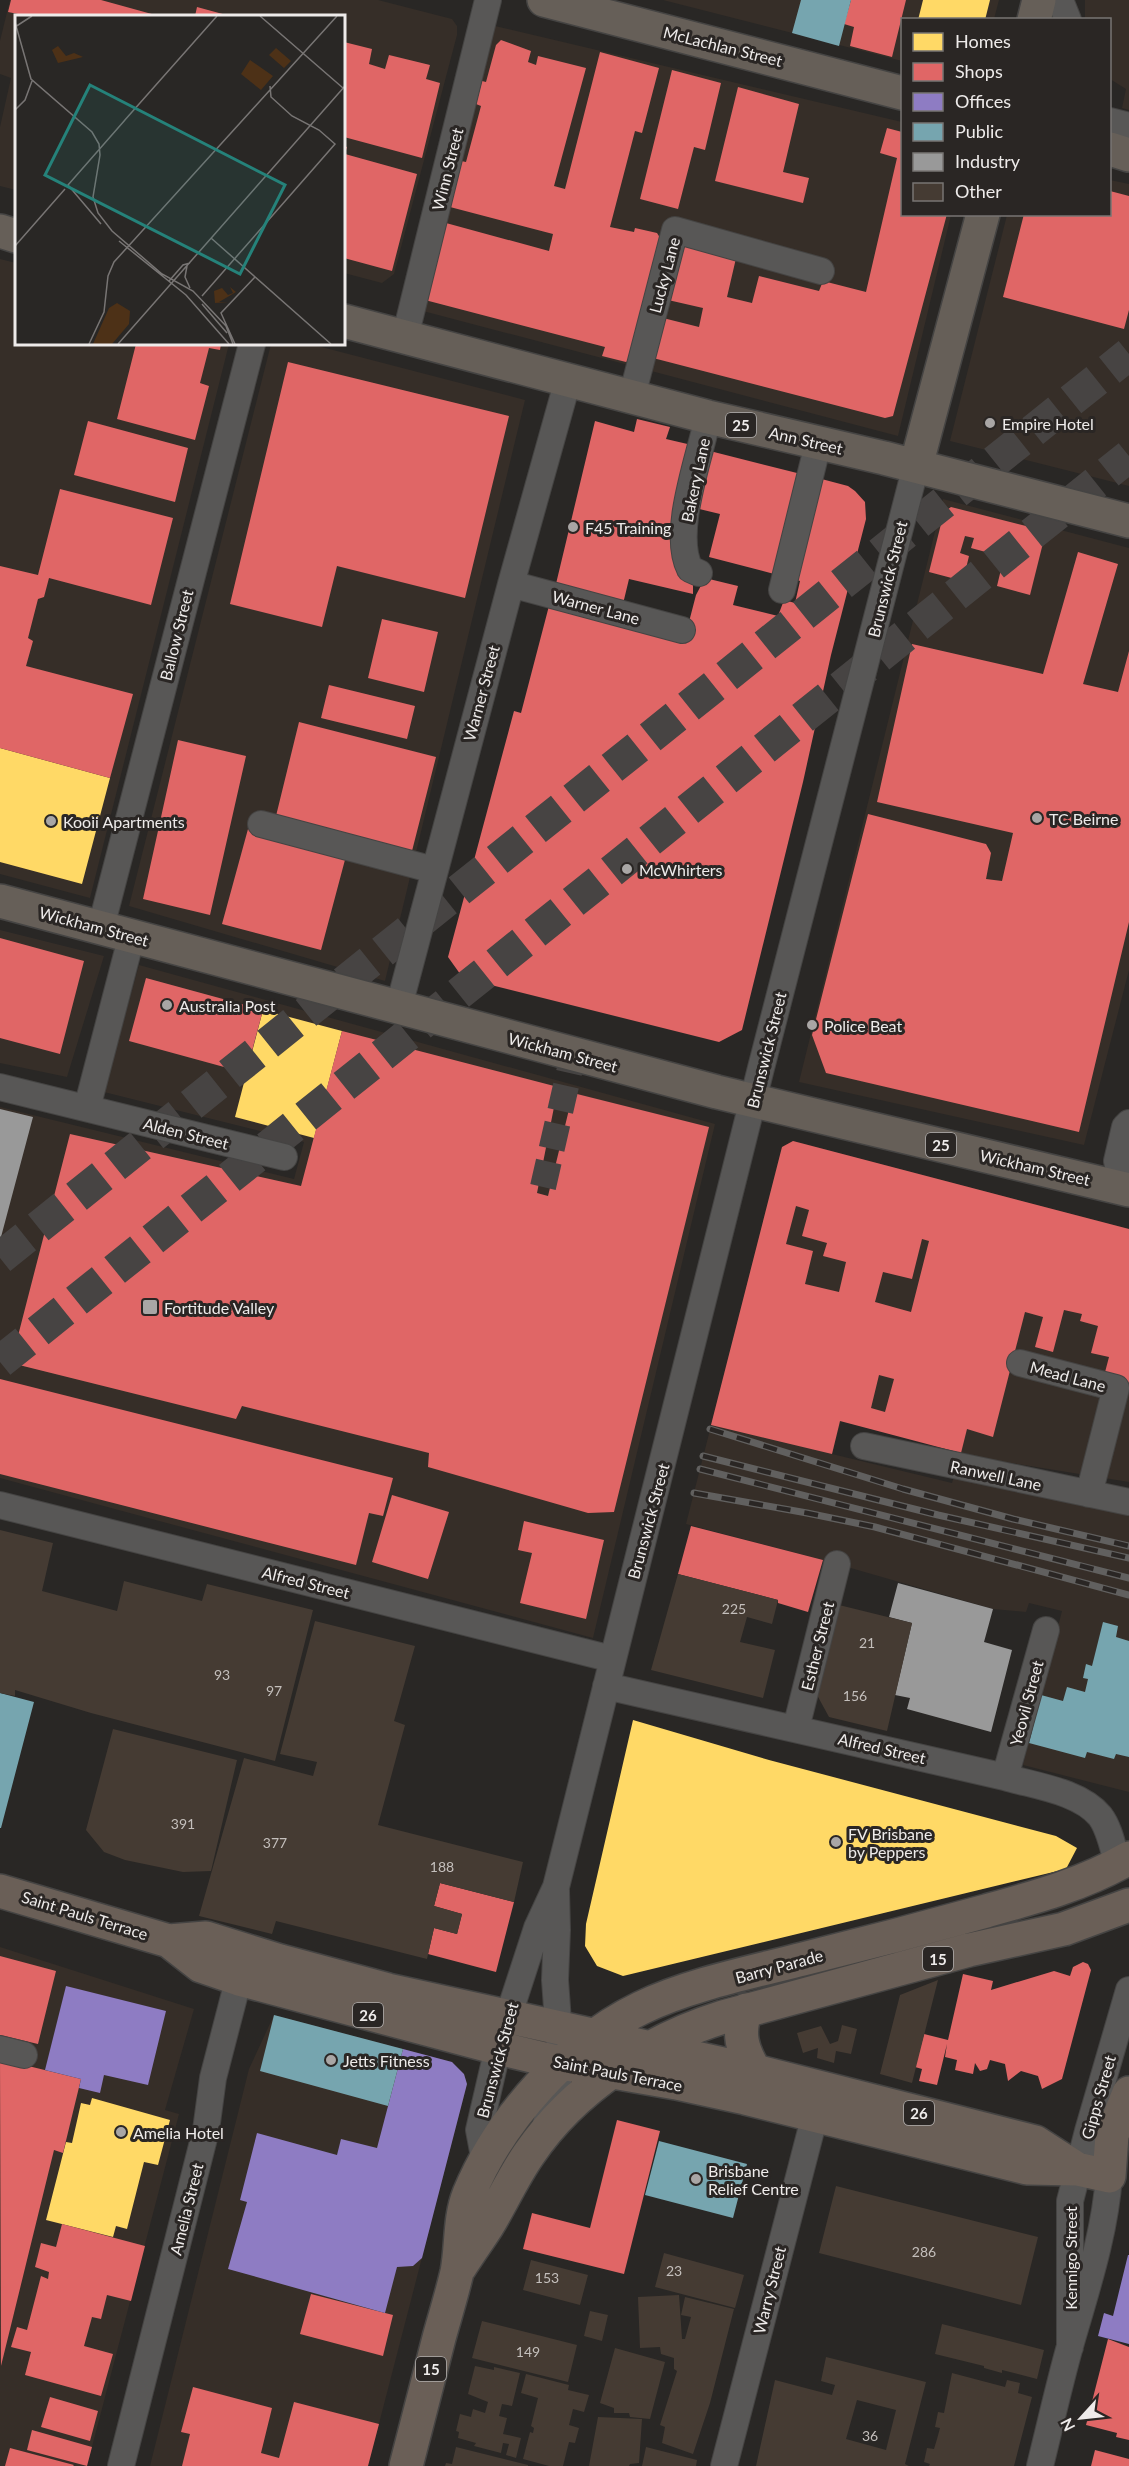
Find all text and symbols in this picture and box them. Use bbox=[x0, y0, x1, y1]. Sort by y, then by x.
inset map bbox=[15, 15, 345, 345]
legend bbox=[901, 18, 1111, 216]
street label: McLachlan Street bbox=[662, 22, 785, 70]
text: Homes bbox=[955, 30, 1011, 52]
text: Shops bbox=[955, 60, 1003, 82]
text: Offices bbox=[955, 90, 1011, 112]
text: Public bbox=[955, 120, 1003, 142]
street label: Winn Street bbox=[428, 125, 466, 212]
text: Industry bbox=[955, 150, 1021, 172]
text: Other bbox=[955, 180, 1002, 202]
street label: Lucky Lane bbox=[645, 235, 683, 315]
road number: 25 bbox=[726, 413, 756, 437]
place label: Empire Hotel bbox=[1002, 414, 1094, 433]
marker: Empire Hotel bbox=[983, 416, 997, 430]
street label: Ann Street bbox=[767, 422, 845, 458]
street label: Bakery Lane bbox=[677, 436, 713, 524]
place label: F45 Training bbox=[585, 518, 671, 537]
street label: Brunswick Street bbox=[863, 519, 911, 639]
marker: F45 Training bbox=[566, 520, 580, 534]
street label: Warner Lane bbox=[550, 586, 642, 628]
street label: Ballow Street bbox=[156, 587, 197, 682]
street label: Warner Street bbox=[459, 643, 503, 743]
place label: TC Beirne bbox=[1049, 809, 1118, 828]
marker: TC Beirne bbox=[1030, 811, 1044, 825]
place label: Kooii Apartments bbox=[63, 812, 185, 831]
marker: Kooii Apartments bbox=[44, 814, 58, 828]
place label: McWhirters bbox=[639, 860, 723, 879]
marker: McWhirters bbox=[620, 862, 634, 876]
street label: Wickham Street bbox=[37, 902, 151, 950]
street label: Brunswick Street bbox=[742, 990, 790, 1110]
place label: Australia Post bbox=[179, 996, 276, 1015]
marker: Australia Post bbox=[160, 998, 174, 1012]
place label: Police Beat bbox=[824, 1016, 902, 1035]
marker: Police Beat bbox=[805, 1018, 819, 1032]
street label: Wickham Street bbox=[506, 1028, 620, 1076]
street label: Alden Street bbox=[141, 1113, 231, 1153]
road number: 25 bbox=[926, 1133, 956, 1157]
street label: Wickham Street bbox=[978, 1145, 1092, 1189]
marker: Fortitude Valley bbox=[141, 1298, 159, 1316]
place label: Fortitude Valley bbox=[164, 1298, 275, 1317]
street label: Mead Lane bbox=[1028, 1357, 1108, 1395]
street label: Ranwell Lane bbox=[949, 1456, 1043, 1494]
street label: Brunswick Street bbox=[623, 1461, 673, 1581]
street label: Alfred Street bbox=[260, 1562, 352, 1602]
street label: Esther Street bbox=[797, 1599, 837, 1692]
house number: 225 bbox=[722, 1600, 746, 1617]
house number: 21 bbox=[859, 1634, 875, 1651]
street label: Yeovil Street bbox=[1005, 1658, 1047, 1748]
house number: 93 bbox=[214, 1666, 230, 1683]
house number: 97 bbox=[266, 1682, 282, 1699]
house number: 156 bbox=[843, 1687, 867, 1704]
street label: Alfred Street bbox=[836, 1729, 928, 1767]
house number: 391 bbox=[171, 1815, 195, 1832]
place label: FV Brisbane by Peppers bbox=[848, 1824, 932, 1861]
house number: 377 bbox=[263, 1834, 287, 1851]
marker: FV Brisbane by Peppers bbox=[829, 1835, 843, 1849]
house number: 188 bbox=[430, 1858, 454, 1875]
street label: Saint Pauls Terrace bbox=[20, 1887, 150, 1943]
street label: Barry Parade bbox=[733, 1945, 825, 1987]
road number: 15 bbox=[923, 1947, 953, 1971]
street label: Brunswick Street bbox=[472, 2000, 522, 2120]
road number: 26 bbox=[353, 2003, 383, 2027]
place label: Jetts Fitness bbox=[343, 2051, 430, 2070]
street label: Saint Pauls Terrace bbox=[552, 2051, 684, 2095]
marker: Jetts Fitness bbox=[324, 2053, 338, 2067]
street label: Gipps Street bbox=[1077, 2053, 1119, 2141]
road number: 26 bbox=[904, 2101, 934, 2125]
place label: Amelia Hotel bbox=[133, 2123, 224, 2142]
marker: Amelia Hotel bbox=[114, 2125, 128, 2139]
street label: Amelia Street bbox=[165, 2161, 207, 2257]
place label: Brisbane Relief Centre bbox=[708, 2161, 799, 2198]
marker: Brisbane Relief Centre bbox=[689, 2172, 703, 2186]
street label: Kennigo Street bbox=[1061, 2206, 1080, 2310]
house number: 286 bbox=[912, 2243, 936, 2260]
street label: Warry Street bbox=[749, 2244, 789, 2336]
house number: 23 bbox=[666, 2262, 682, 2279]
house number: 153 bbox=[535, 2269, 559, 2286]
house number: 149 bbox=[516, 2343, 540, 2360]
road number: 15 bbox=[416, 2357, 446, 2381]
north arrow bbox=[1051, 2388, 1111, 2448]
text: N bbox=[1056, 2415, 1078, 2435]
house number: 36 bbox=[862, 2427, 878, 2444]

